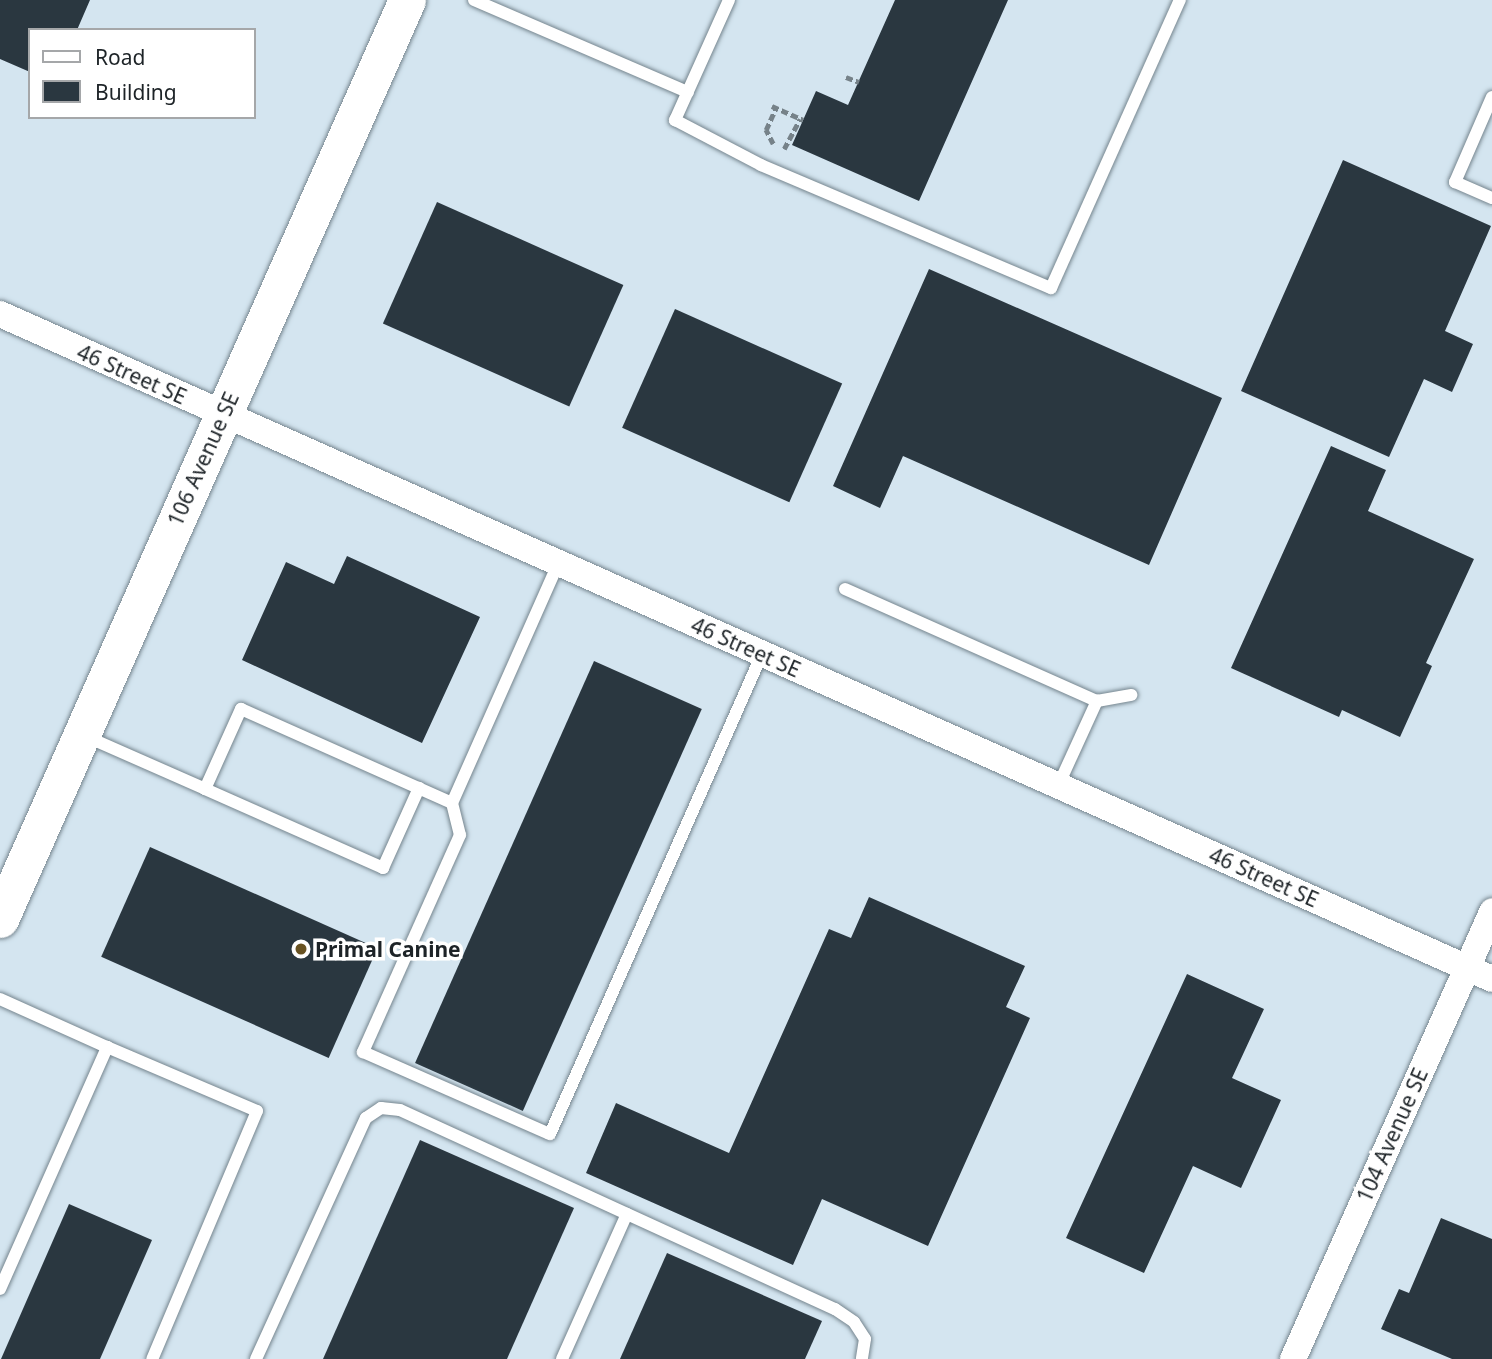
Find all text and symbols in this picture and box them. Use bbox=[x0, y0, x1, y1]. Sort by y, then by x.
legend bbox=[28, 28, 256, 119]
text: Road bbox=[95, 43, 145, 71]
text: Building bbox=[95, 78, 177, 106]
street label: 46 Street SE bbox=[74, 339, 190, 409]
street label: 106 Avenue SE bbox=[162, 388, 244, 530]
street label: 46 Street SE bbox=[688, 612, 804, 682]
street label: 46 Street SE bbox=[1206, 842, 1322, 912]
place label: Primal Canine bbox=[315, 936, 461, 962]
marker: Primal Canine bbox=[293, 941, 309, 957]
street label: 104 Avenue SE bbox=[1351, 1064, 1433, 1206]

